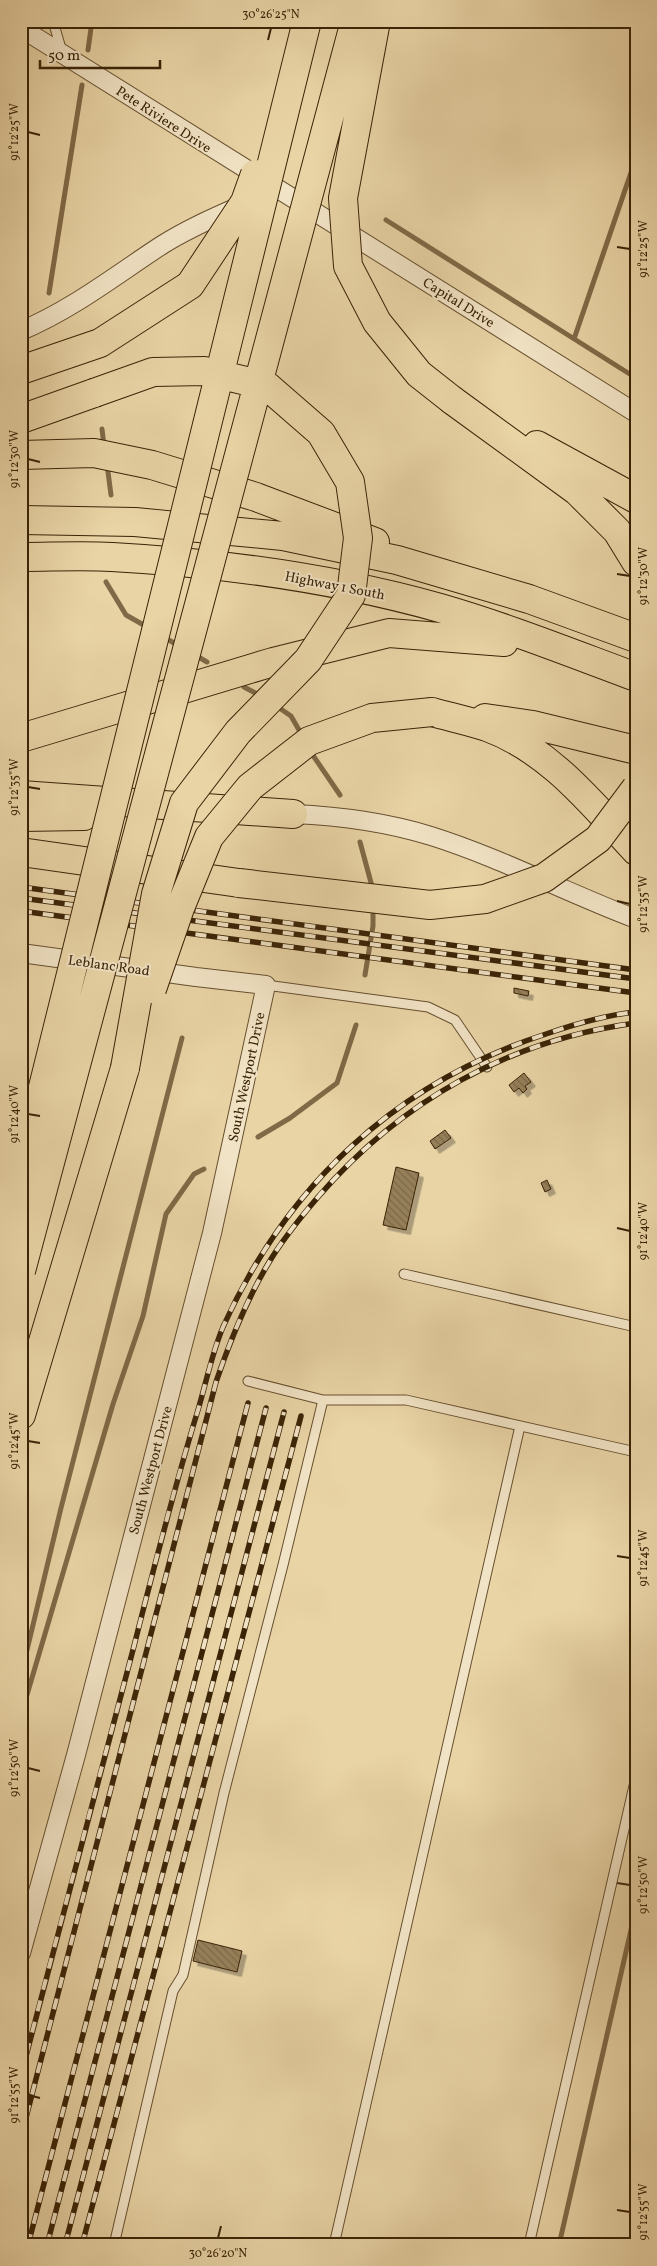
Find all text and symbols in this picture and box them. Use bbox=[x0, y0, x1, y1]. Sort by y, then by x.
text: 30°26'25"N bbox=[242, 7, 300, 23]
scale bar bbox=[40, 38, 160, 70]
text: 50 m bbox=[48, 46, 80, 67]
street label: Pete Riviere Drive bbox=[112, 82, 215, 158]
text: 91°12'25"W bbox=[7, 103, 23, 161]
text: 91°12'25"W bbox=[636, 220, 652, 278]
street label: Capital Drive bbox=[419, 274, 498, 333]
text: 91°12'30"W bbox=[7, 430, 23, 488]
text: 91°12'30"W bbox=[636, 547, 652, 605]
street label: Highway 1 South bbox=[283, 567, 386, 605]
text: 91°12'35"W bbox=[7, 758, 23, 816]
text: 91°12'35"W bbox=[636, 875, 652, 933]
street label: Leblanc Road bbox=[67, 951, 151, 982]
street label: South Westport Drive bbox=[224, 1010, 271, 1144]
text: 91°12'40"W bbox=[7, 1085, 23, 1143]
text: 91°12'40"W bbox=[636, 1202, 652, 1260]
street label: South Westport Drive bbox=[125, 1404, 178, 1537]
text: 91°12'45"W bbox=[7, 1413, 23, 1469]
text: 91°12'45"W bbox=[636, 1530, 652, 1586]
text: 91°12'50"W bbox=[7, 1739, 23, 1797]
text: 91°12'50"W bbox=[636, 1856, 652, 1914]
text: 91°12'55"W bbox=[7, 2067, 23, 2123]
text: 91°12'55"W bbox=[636, 2184, 652, 2240]
text: 30°26'20"N bbox=[189, 2246, 247, 2262]

